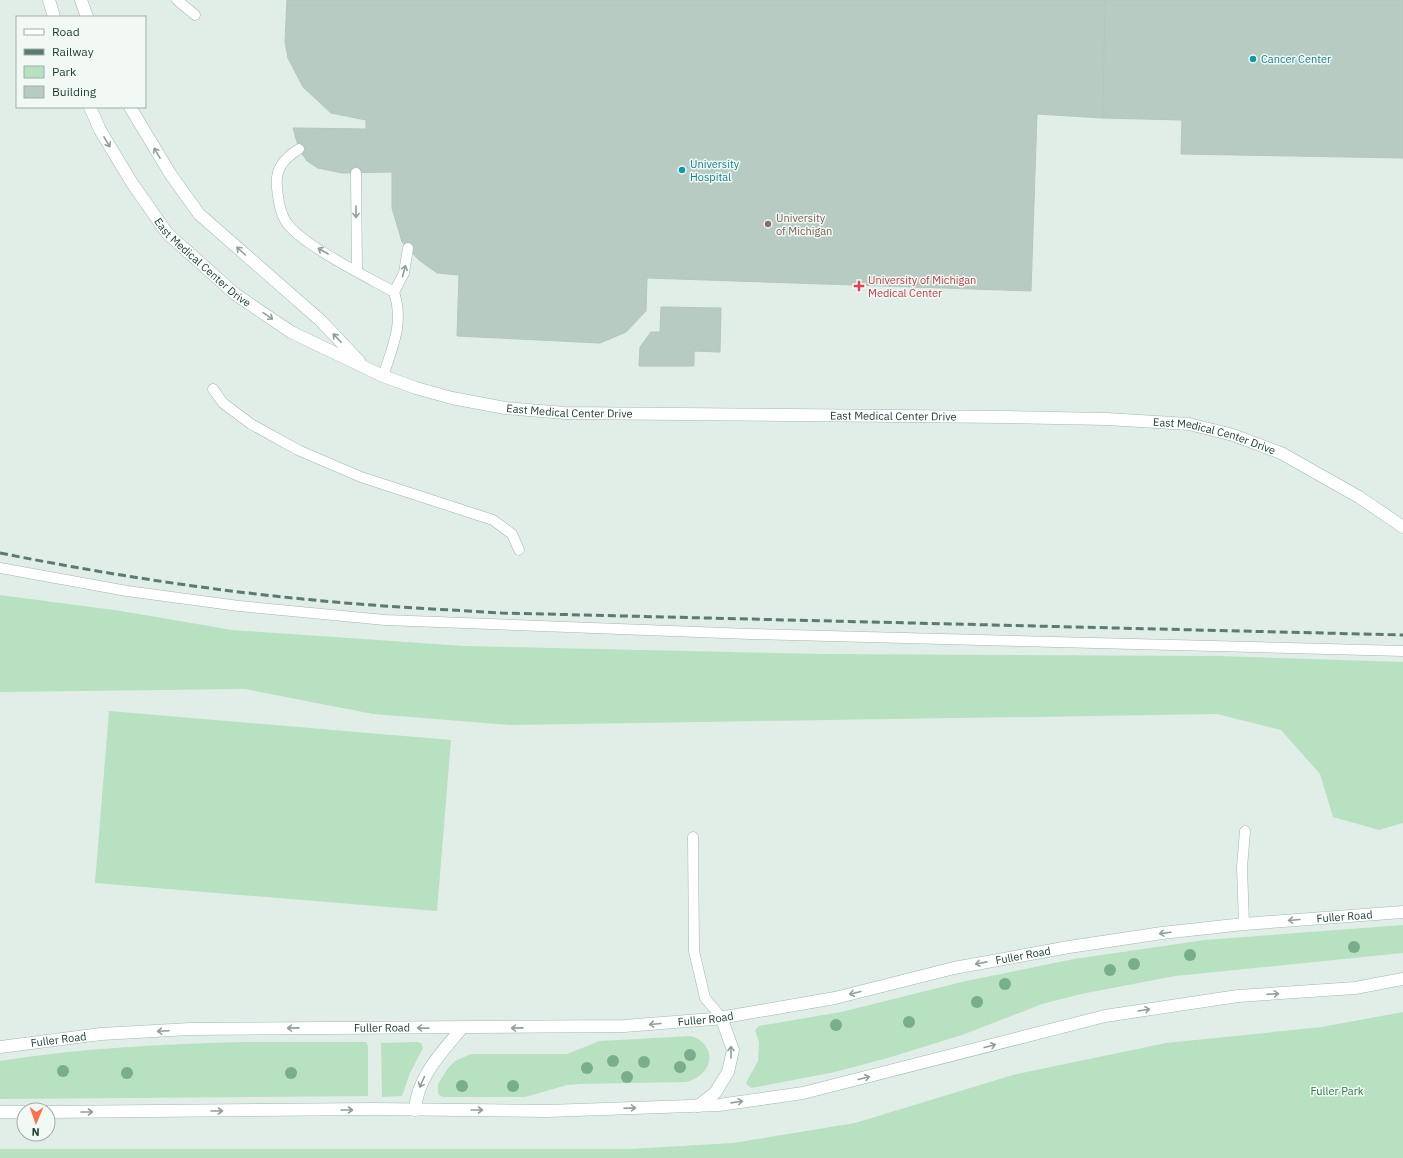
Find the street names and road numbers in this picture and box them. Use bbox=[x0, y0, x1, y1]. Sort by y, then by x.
street label: East Medical Center Drive bbox=[151, 215, 254, 310]
street label: East Medical Center Drive bbox=[506, 401, 633, 421]
street label: East Medical Center Drive bbox=[830, 408, 957, 424]
street label: East Medical Center Drive bbox=[1153, 415, 1278, 457]
street label: Fuller Road bbox=[1316, 907, 1373, 926]
street label: Fuller Road bbox=[994, 943, 1052, 967]
street label: Fuller Road bbox=[677, 1009, 735, 1029]
street label: Fuller Road bbox=[354, 1020, 410, 1035]
street label: Fuller Road bbox=[30, 1029, 87, 1050]

